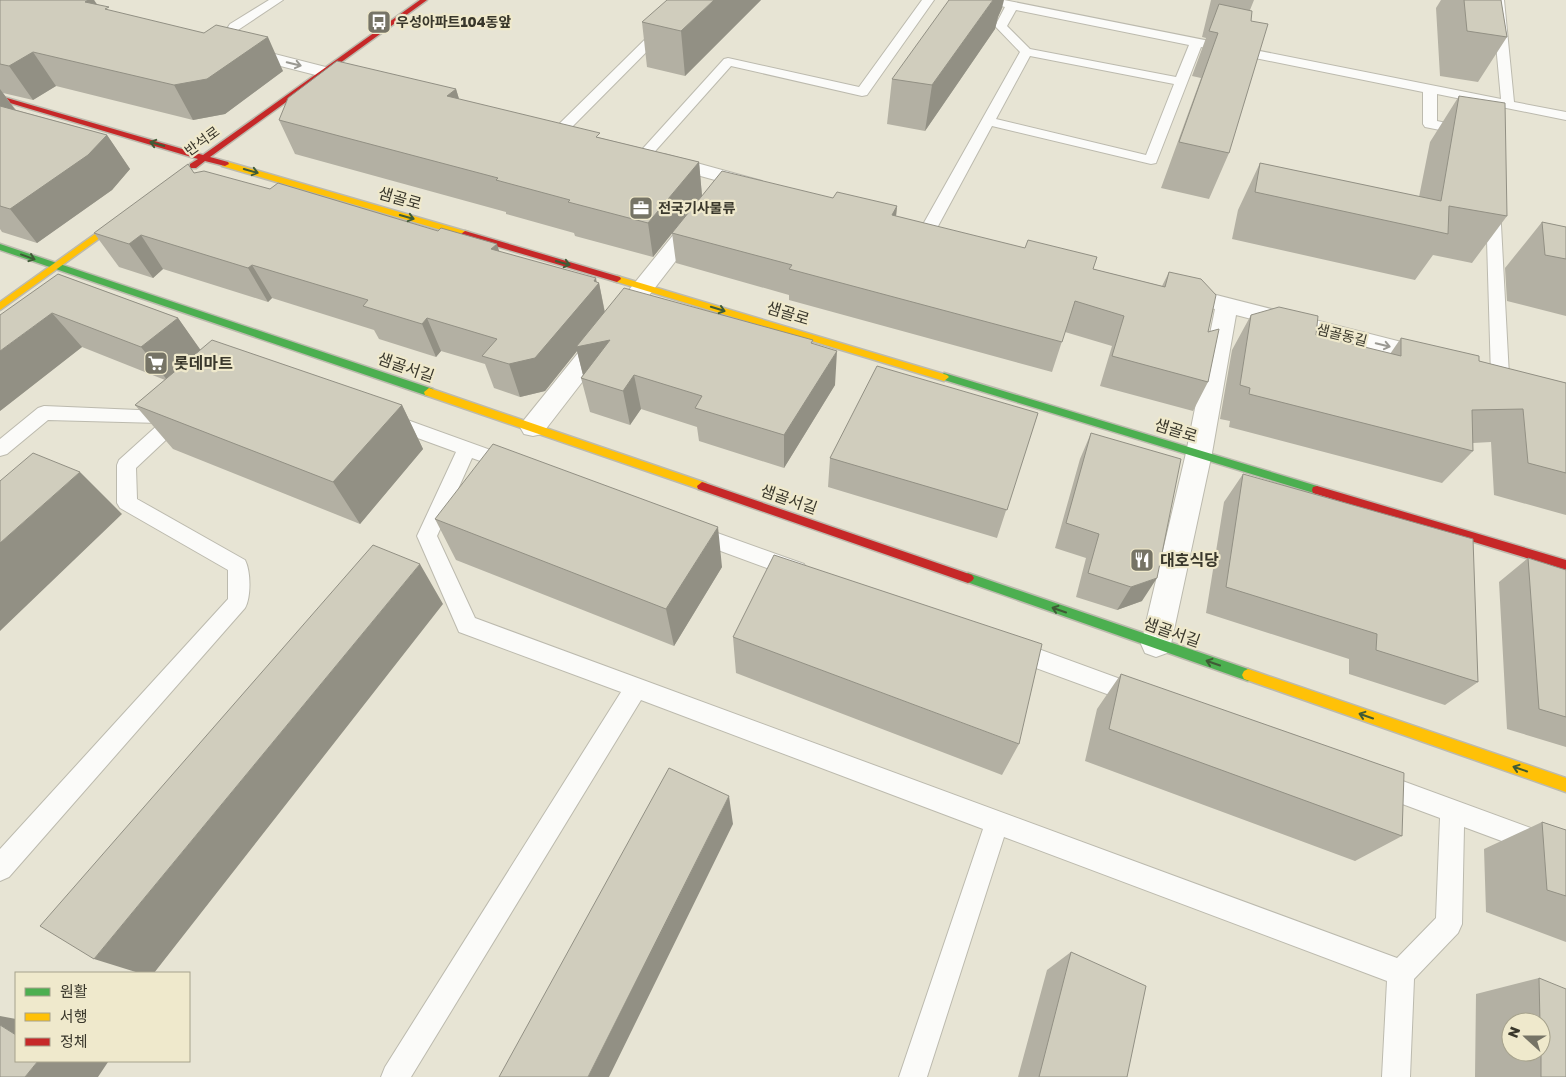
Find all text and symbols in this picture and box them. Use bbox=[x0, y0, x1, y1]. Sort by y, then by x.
bus stop icon: 우성아파트104동앞 bbox=[366, 9, 392, 35]
place label: 우성아파트104동앞 bbox=[396, 13, 511, 30]
one-way arrow bbox=[285, 60, 301, 69]
street label: 반석로 bbox=[181, 122, 222, 159]
one-way arrow bbox=[150, 138, 166, 148]
one-way arrow bbox=[243, 167, 259, 177]
street label: 샘골로 bbox=[376, 182, 424, 214]
office icon: 전국기사물류 bbox=[628, 195, 654, 221]
place label: 전국기사물류 bbox=[658, 199, 735, 216]
one-way arrow bbox=[398, 213, 414, 223]
one-way arrow bbox=[20, 253, 35, 262]
one-way arrow bbox=[554, 259, 570, 269]
street label: 샘골로 bbox=[764, 297, 812, 329]
one-way arrow bbox=[710, 305, 726, 315]
street label: 샘골동길 bbox=[1315, 320, 1369, 349]
one-way arrow bbox=[1374, 341, 1390, 350]
street label: 샘골서길 bbox=[375, 348, 437, 386]
supermarket icon: 롯데마트 bbox=[143, 350, 169, 376]
place label: 롯데마트 bbox=[174, 353, 233, 373]
street label: 샘골로 bbox=[1152, 414, 1200, 446]
street label: 샘골서길 bbox=[758, 480, 820, 518]
restaurant icon: 대호식당 bbox=[1129, 547, 1155, 573]
place label: 대호식당 bbox=[1160, 550, 1219, 570]
one-way arrow bbox=[1052, 605, 1067, 614]
street label: 샘골서길 bbox=[1141, 613, 1203, 651]
one-way arrow bbox=[1205, 658, 1221, 667]
one-way arrow bbox=[1359, 711, 1375, 720]
one-way arrow bbox=[1513, 764, 1528, 773]
legend bbox=[15, 972, 190, 1062]
text: 원활 bbox=[60, 982, 88, 1000]
text: 서행 bbox=[60, 1007, 88, 1025]
north arrow bbox=[1501, 1012, 1551, 1062]
text: N bbox=[1504, 1024, 1523, 1040]
text: 정체 bbox=[60, 1032, 88, 1050]

